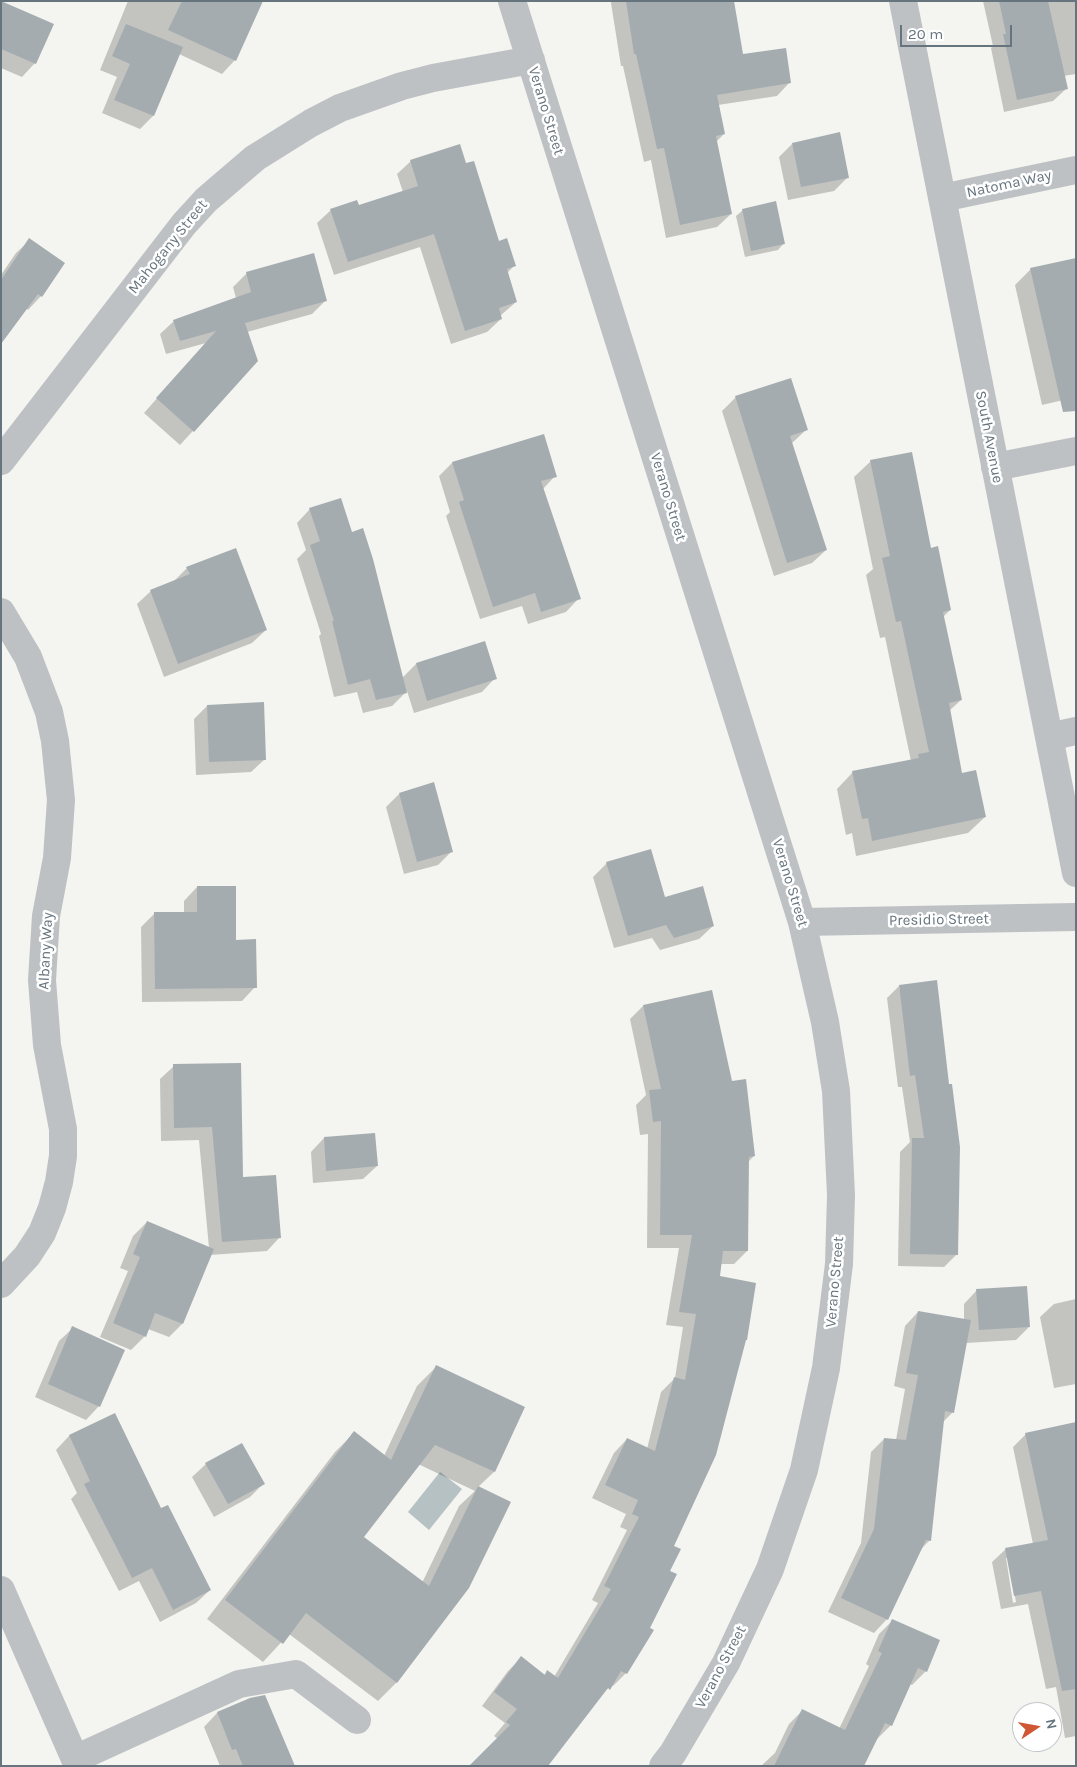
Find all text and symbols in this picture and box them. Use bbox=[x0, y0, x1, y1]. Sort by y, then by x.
scale bar bbox=[902, 15, 1014, 47]
text: 20 m bbox=[908, 25, 943, 43]
street label: Verano Street bbox=[524, 65, 568, 157]
street label: Natoma Way bbox=[965, 166, 1053, 202]
street label: Mahogany Street bbox=[125, 196, 211, 298]
street label: South Avenue bbox=[971, 389, 1007, 485]
street label: Verano Street bbox=[646, 451, 690, 543]
street label: Verano Street bbox=[768, 837, 812, 929]
street label: Presidio Street bbox=[889, 910, 989, 930]
street label: Albany Way bbox=[35, 912, 57, 990]
street label: Verano Street bbox=[822, 1236, 848, 1328]
street label: Verano Street bbox=[692, 1622, 750, 1712]
north arrow bbox=[1012, 1702, 1062, 1752]
text: N bbox=[1042, 1717, 1061, 1731]

